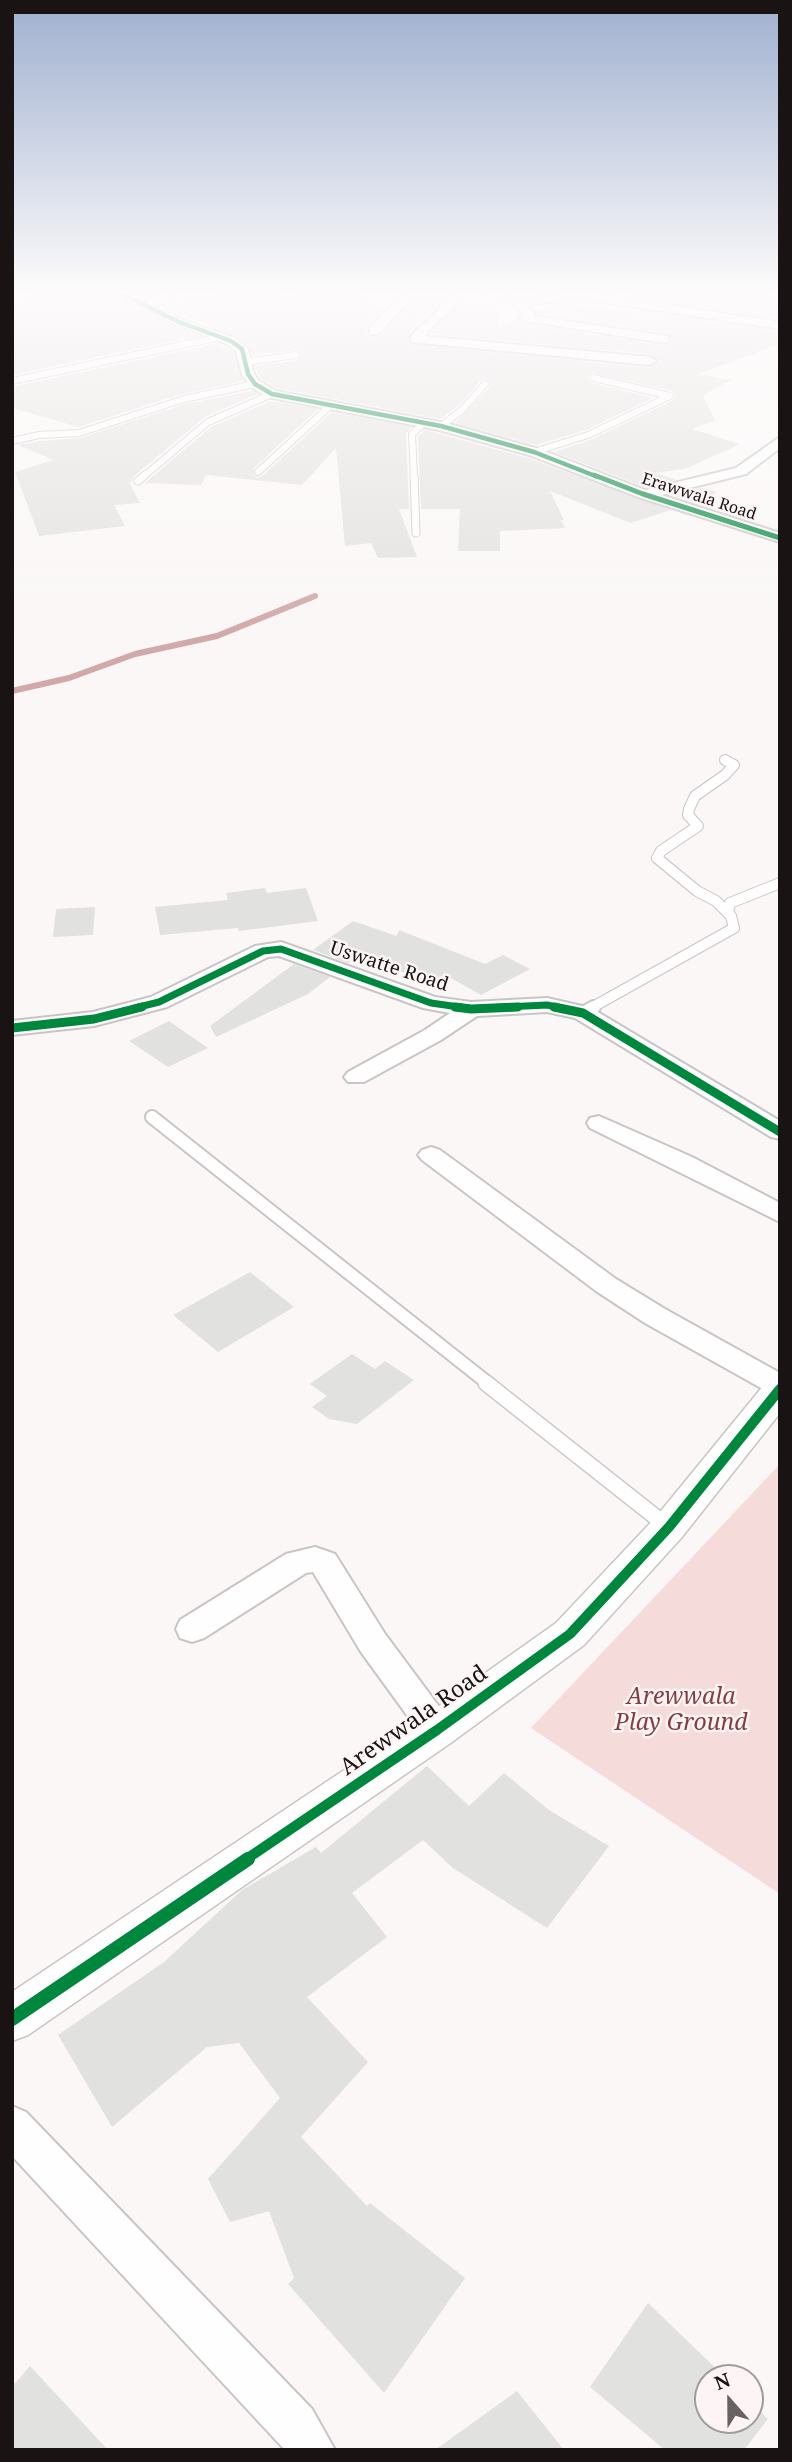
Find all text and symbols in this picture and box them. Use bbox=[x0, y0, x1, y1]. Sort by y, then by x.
street label: Erawwala Road bbox=[639, 469, 759, 525]
street label: Uswatte Road bbox=[327, 937, 451, 997]
street label: Arewwala Road bbox=[335, 1660, 493, 1782]
park label: Arewwala Play Ground bbox=[614, 1683, 748, 1737]
north arrow bbox=[694, 2364, 764, 2434]
text: N bbox=[711, 2366, 734, 2396]

